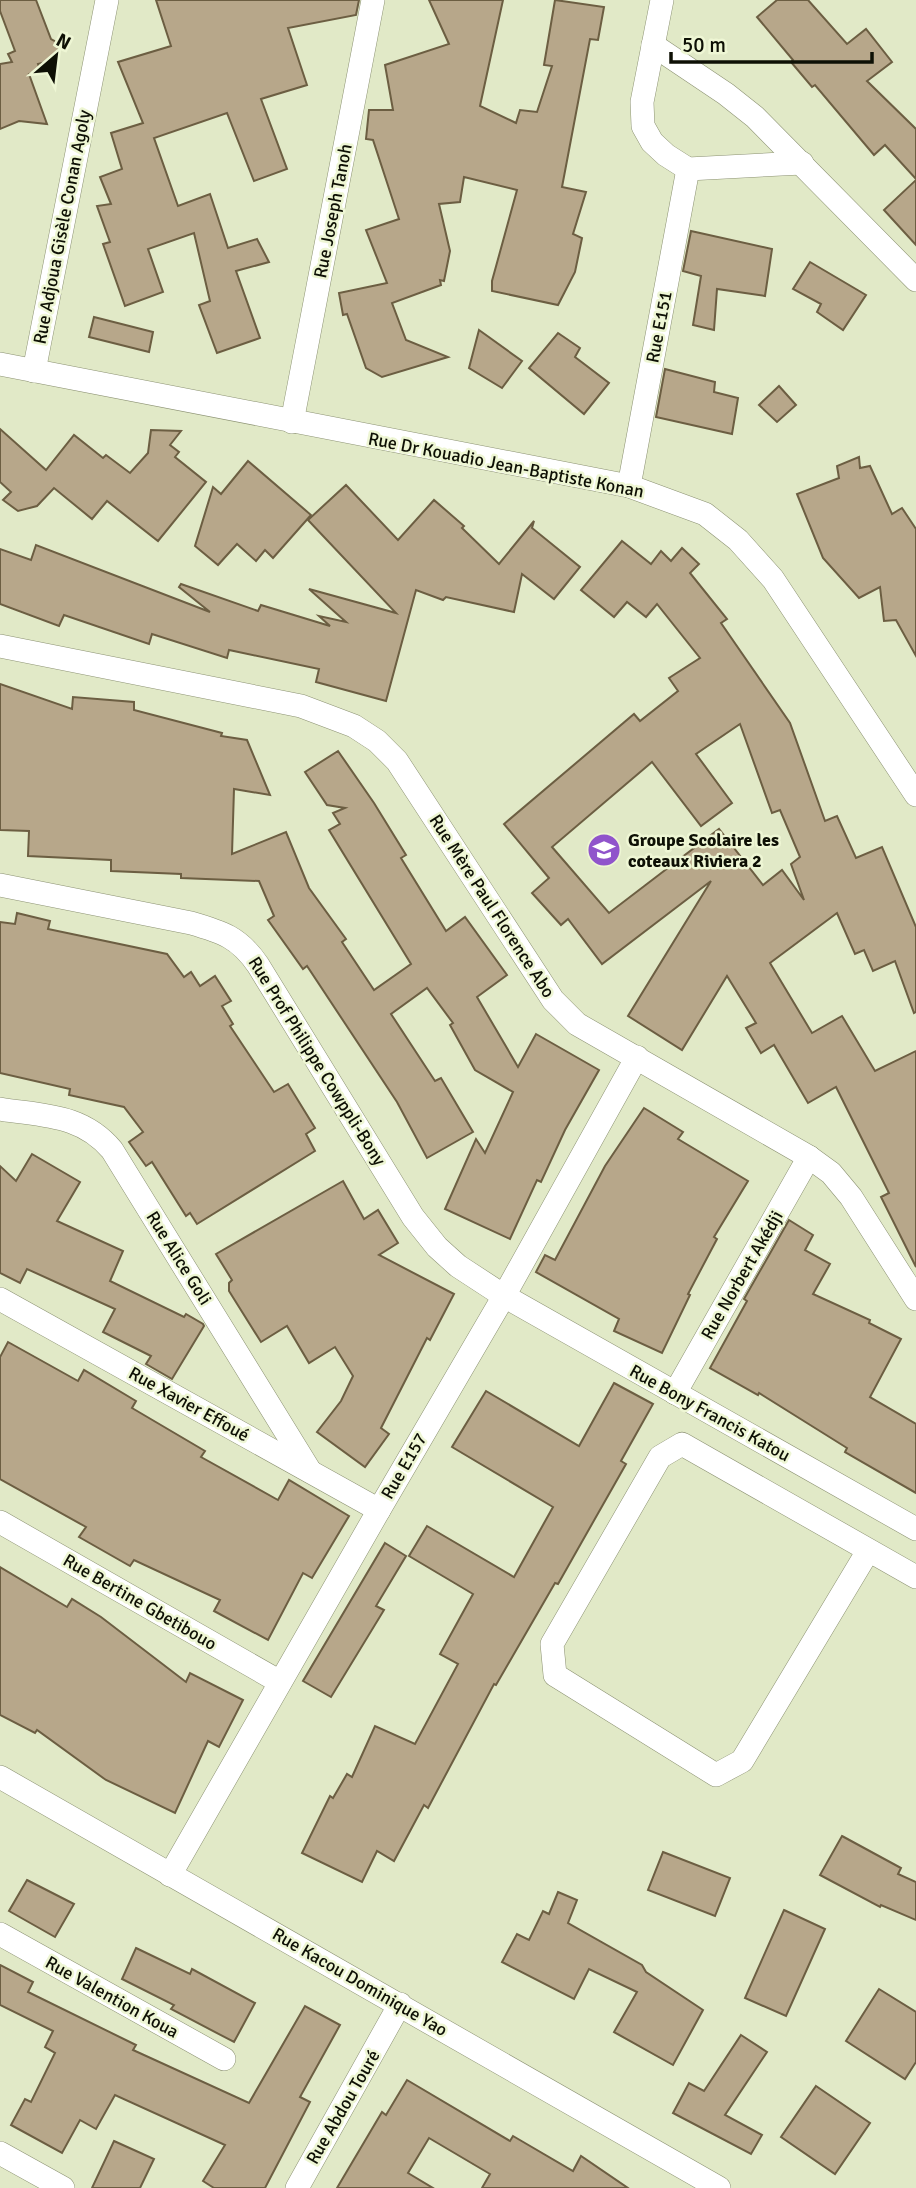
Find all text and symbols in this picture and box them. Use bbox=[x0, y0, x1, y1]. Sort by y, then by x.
north arrow bbox=[21, 21, 91, 91]
scale bar bbox=[671, 21, 872, 65]
text: N bbox=[52, 28, 75, 56]
text: 50 m bbox=[682, 32, 726, 58]
street label: Rue Adjoua Gisèle Conan Agoly bbox=[28, 107, 96, 346]
street label: Rue Joseph Tanoh bbox=[309, 142, 357, 280]
street label: Rue E151 bbox=[641, 289, 677, 365]
street label: Rue Dr Kouadio Jean-Baptiste Konan bbox=[366, 427, 646, 503]
street label: Rue Mère Paul Florence Abo bbox=[424, 810, 560, 1002]
place label: Groupe Scolaire les coteaux Riviera 2 bbox=[628, 829, 779, 872]
school or university icon: Groupe Scolaire les coteaux Riviera 2 bbox=[585, 831, 623, 869]
street label: Rue Prof Philippe Cowppli-Bony bbox=[243, 952, 391, 1170]
street label: Rue Alice Goli bbox=[141, 1207, 217, 1309]
street label: Rue Norbert Akédji bbox=[696, 1207, 788, 1343]
street label: Rue Bony Francis Katou bbox=[626, 1360, 794, 1466]
street label: Rue Xavier Effoué bbox=[125, 1362, 253, 1446]
street label: Rue E157 bbox=[376, 1429, 432, 1503]
street label: Rue Bertine Gbetibouo bbox=[59, 1549, 221, 1655]
street label: Rue Kacou Dominique Yao bbox=[269, 1923, 451, 2041]
street label: Rue Valention Koua bbox=[41, 1951, 183, 2043]
street label: Rue Abdou Touré bbox=[301, 2046, 385, 2168]

